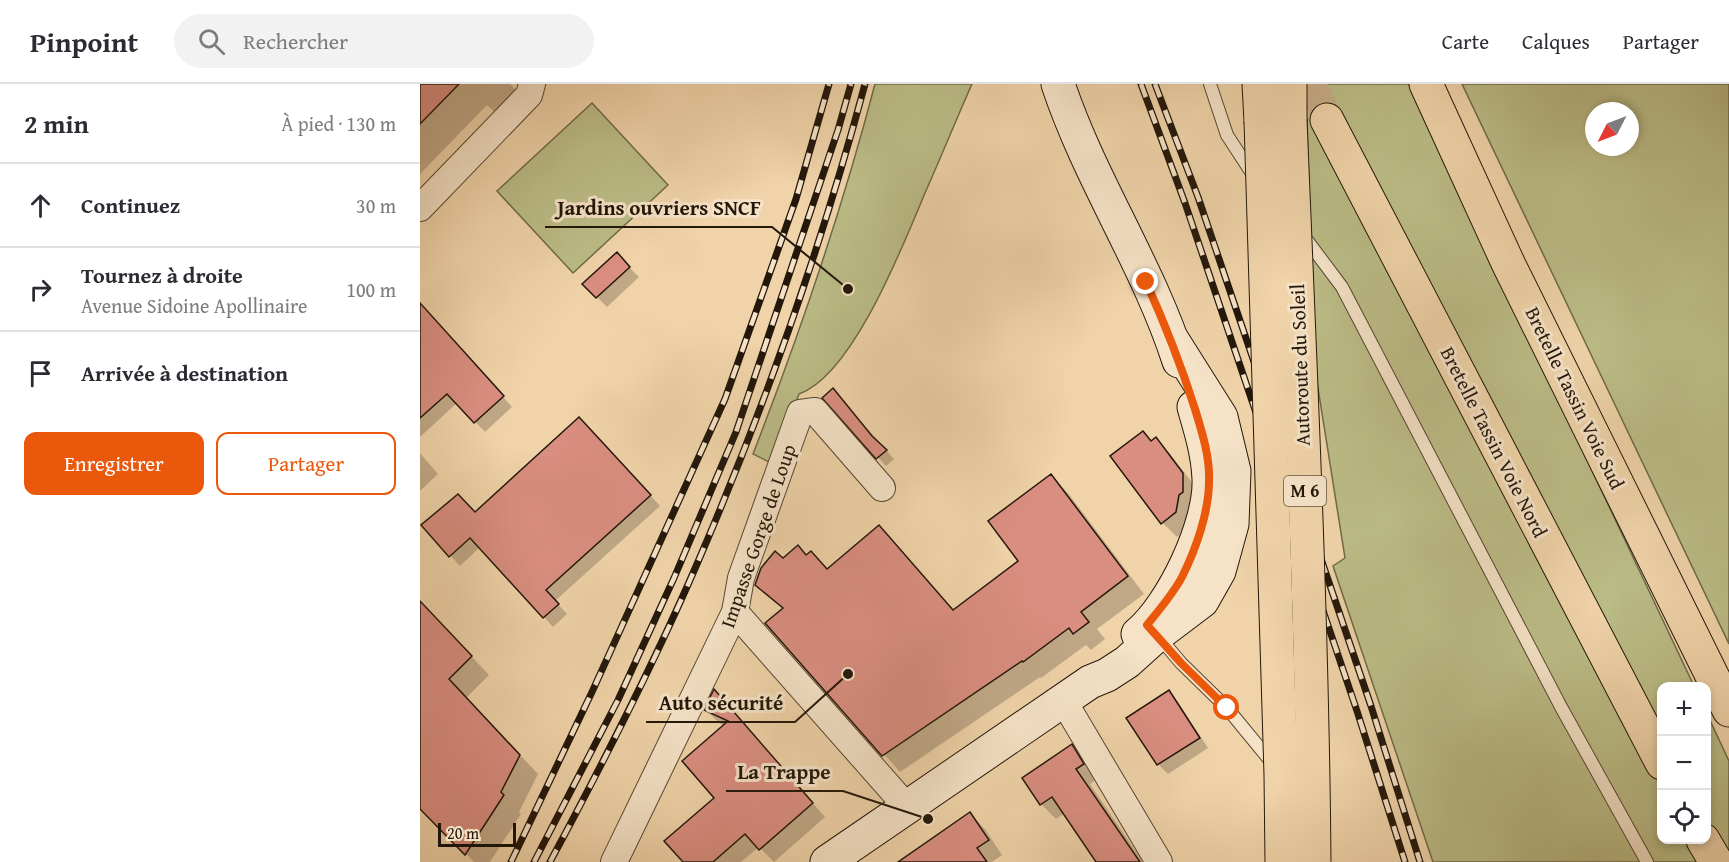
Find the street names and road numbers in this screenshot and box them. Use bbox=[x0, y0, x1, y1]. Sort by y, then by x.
street label: Autoroute du Soleil bbox=[1282, 283, 1317, 447]
street label: Bretelle Tassin Voie Sud bbox=[1519, 302, 1632, 494]
street label: Bretelle Tassin Voie Nord bbox=[1434, 341, 1555, 542]
street label: Impasse Gorge de Loup bbox=[712, 440, 803, 632]
road number: M 6 bbox=[1284, 476, 1326, 506]

